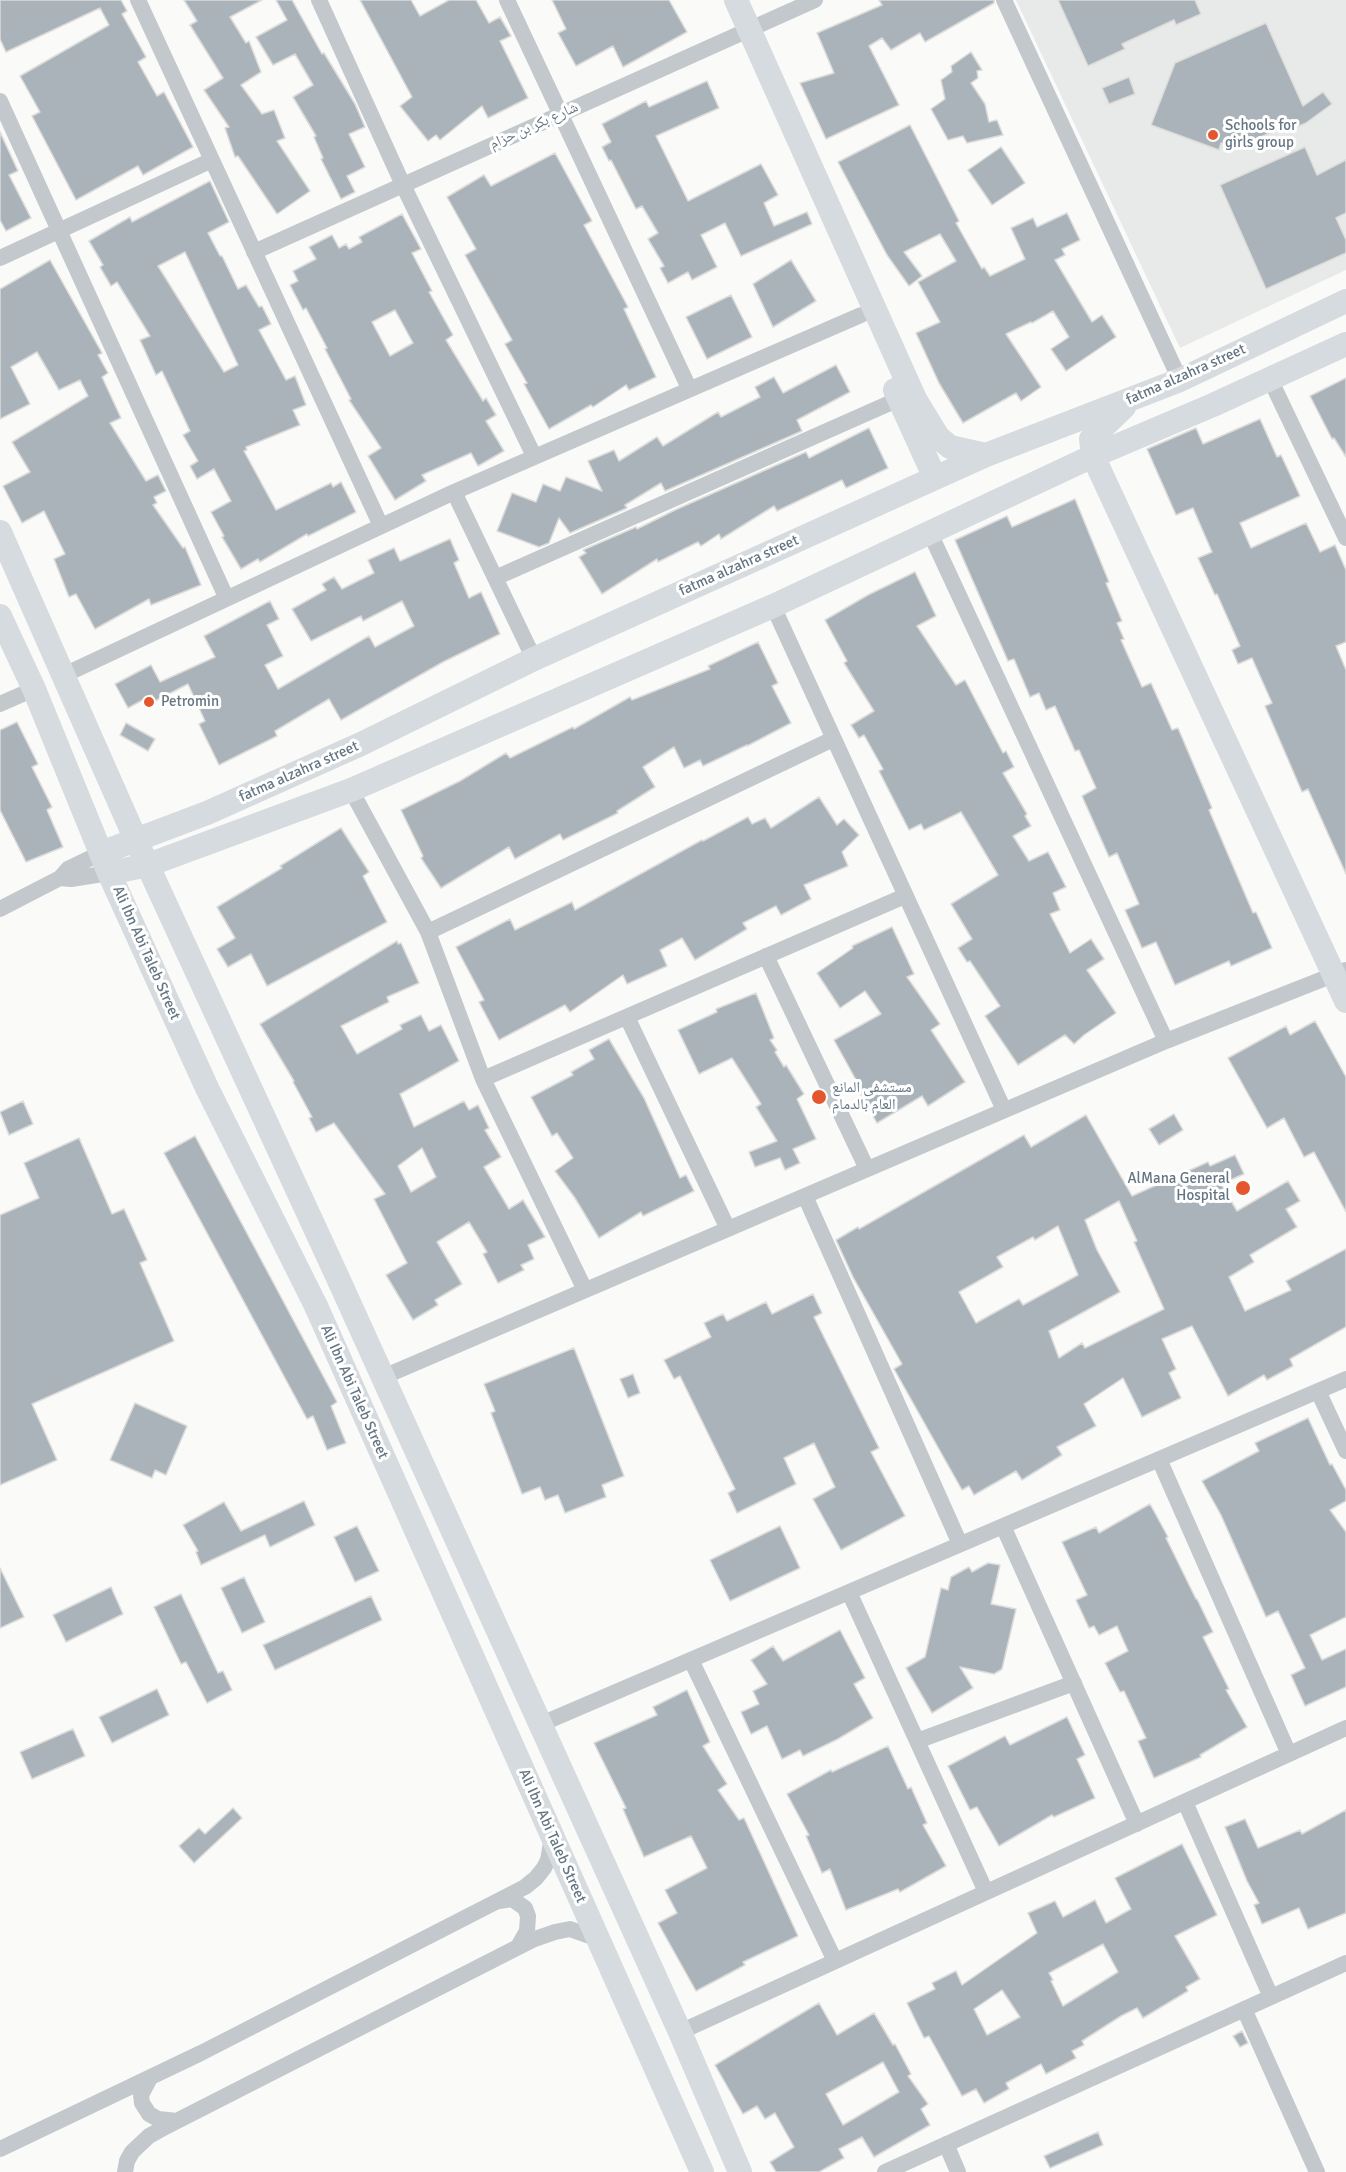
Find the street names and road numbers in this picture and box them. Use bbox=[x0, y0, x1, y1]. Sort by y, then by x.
street label: شارع بكر بن حزام bbox=[487, 98, 581, 154]
street label: fatma alzahra street bbox=[1123, 341, 1249, 409]
street label: fatma alzahra street bbox=[676, 532, 802, 600]
street label: fatma alzahra street bbox=[236, 738, 362, 806]
street label: Ali Ibn Abi Taleb Street bbox=[108, 883, 184, 1023]
street label: Ali Ibn Abi Taleb Street bbox=[316, 1322, 392, 1462]
street label: Ali Ibn Abi Taleb Street bbox=[514, 1766, 590, 1906]

